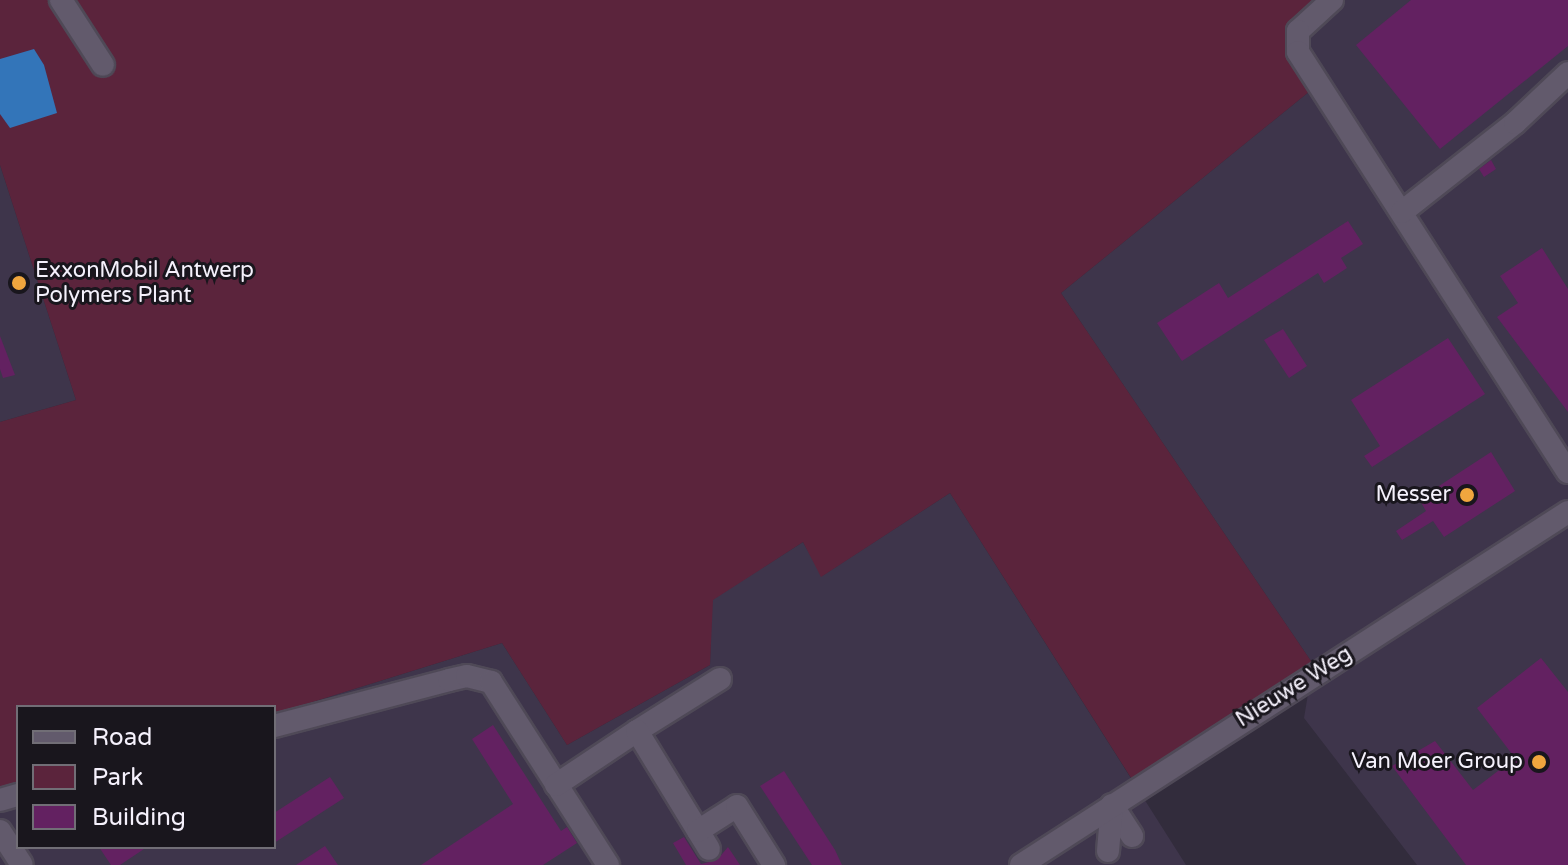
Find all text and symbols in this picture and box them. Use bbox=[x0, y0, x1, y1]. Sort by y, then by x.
place label: ExxonMobil Antwerp Polymers Plant bbox=[35, 257, 254, 308]
marker: ExxonMobil Antwerp Polymers Plant bbox=[10, 274, 28, 292]
place label: Messer bbox=[1376, 482, 1451, 508]
marker: Messer bbox=[1458, 486, 1476, 504]
street label: Nieuwe Weg bbox=[1231, 641, 1357, 733]
legend bbox=[16, 705, 276, 849]
text: Road bbox=[92, 723, 152, 752]
place label: Van Moer Group bbox=[1351, 749, 1523, 775]
marker: Van Moer Group bbox=[1530, 753, 1548, 771]
text: Park bbox=[92, 763, 143, 792]
text: Building bbox=[92, 803, 186, 832]

